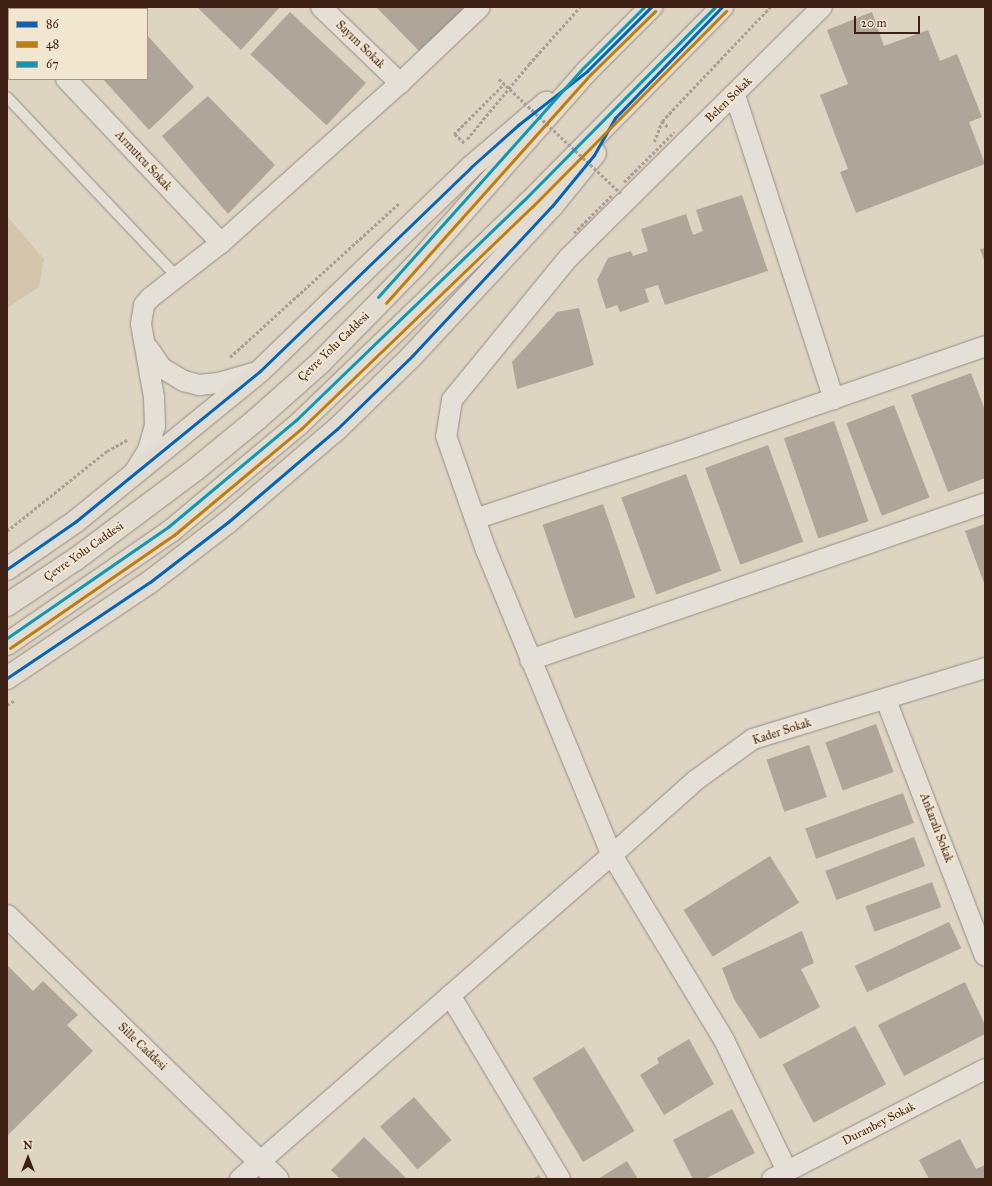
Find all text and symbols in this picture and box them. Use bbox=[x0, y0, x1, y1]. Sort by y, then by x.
legend bbox=[8, 8, 148, 80]
scale bar bbox=[856, 8, 922, 34]
text: 20 m bbox=[861, 16, 887, 30]
text: 86 bbox=[46, 17, 59, 31]
street label: Sayım Sokak bbox=[332, 18, 388, 72]
text: 48 bbox=[46, 37, 59, 51]
text: 67 bbox=[46, 57, 59, 71]
street label: Belen Sokak bbox=[703, 74, 755, 126]
street label: Armutcu Sokak bbox=[112, 128, 174, 194]
street label: Çevre Yolu Caddesi bbox=[295, 309, 373, 385]
street label: Çevre Yolu Caddesi bbox=[41, 519, 127, 585]
street label: Kader Sokak bbox=[751, 716, 813, 748]
street label: Ankaralı Sokak bbox=[916, 791, 956, 865]
street label: Sille Caddesi bbox=[115, 1020, 169, 1074]
street label: Duranbey Sokak bbox=[840, 1099, 918, 1149]
north arrow bbox=[8, 1138, 48, 1178]
text: N bbox=[23, 1139, 33, 1152]

